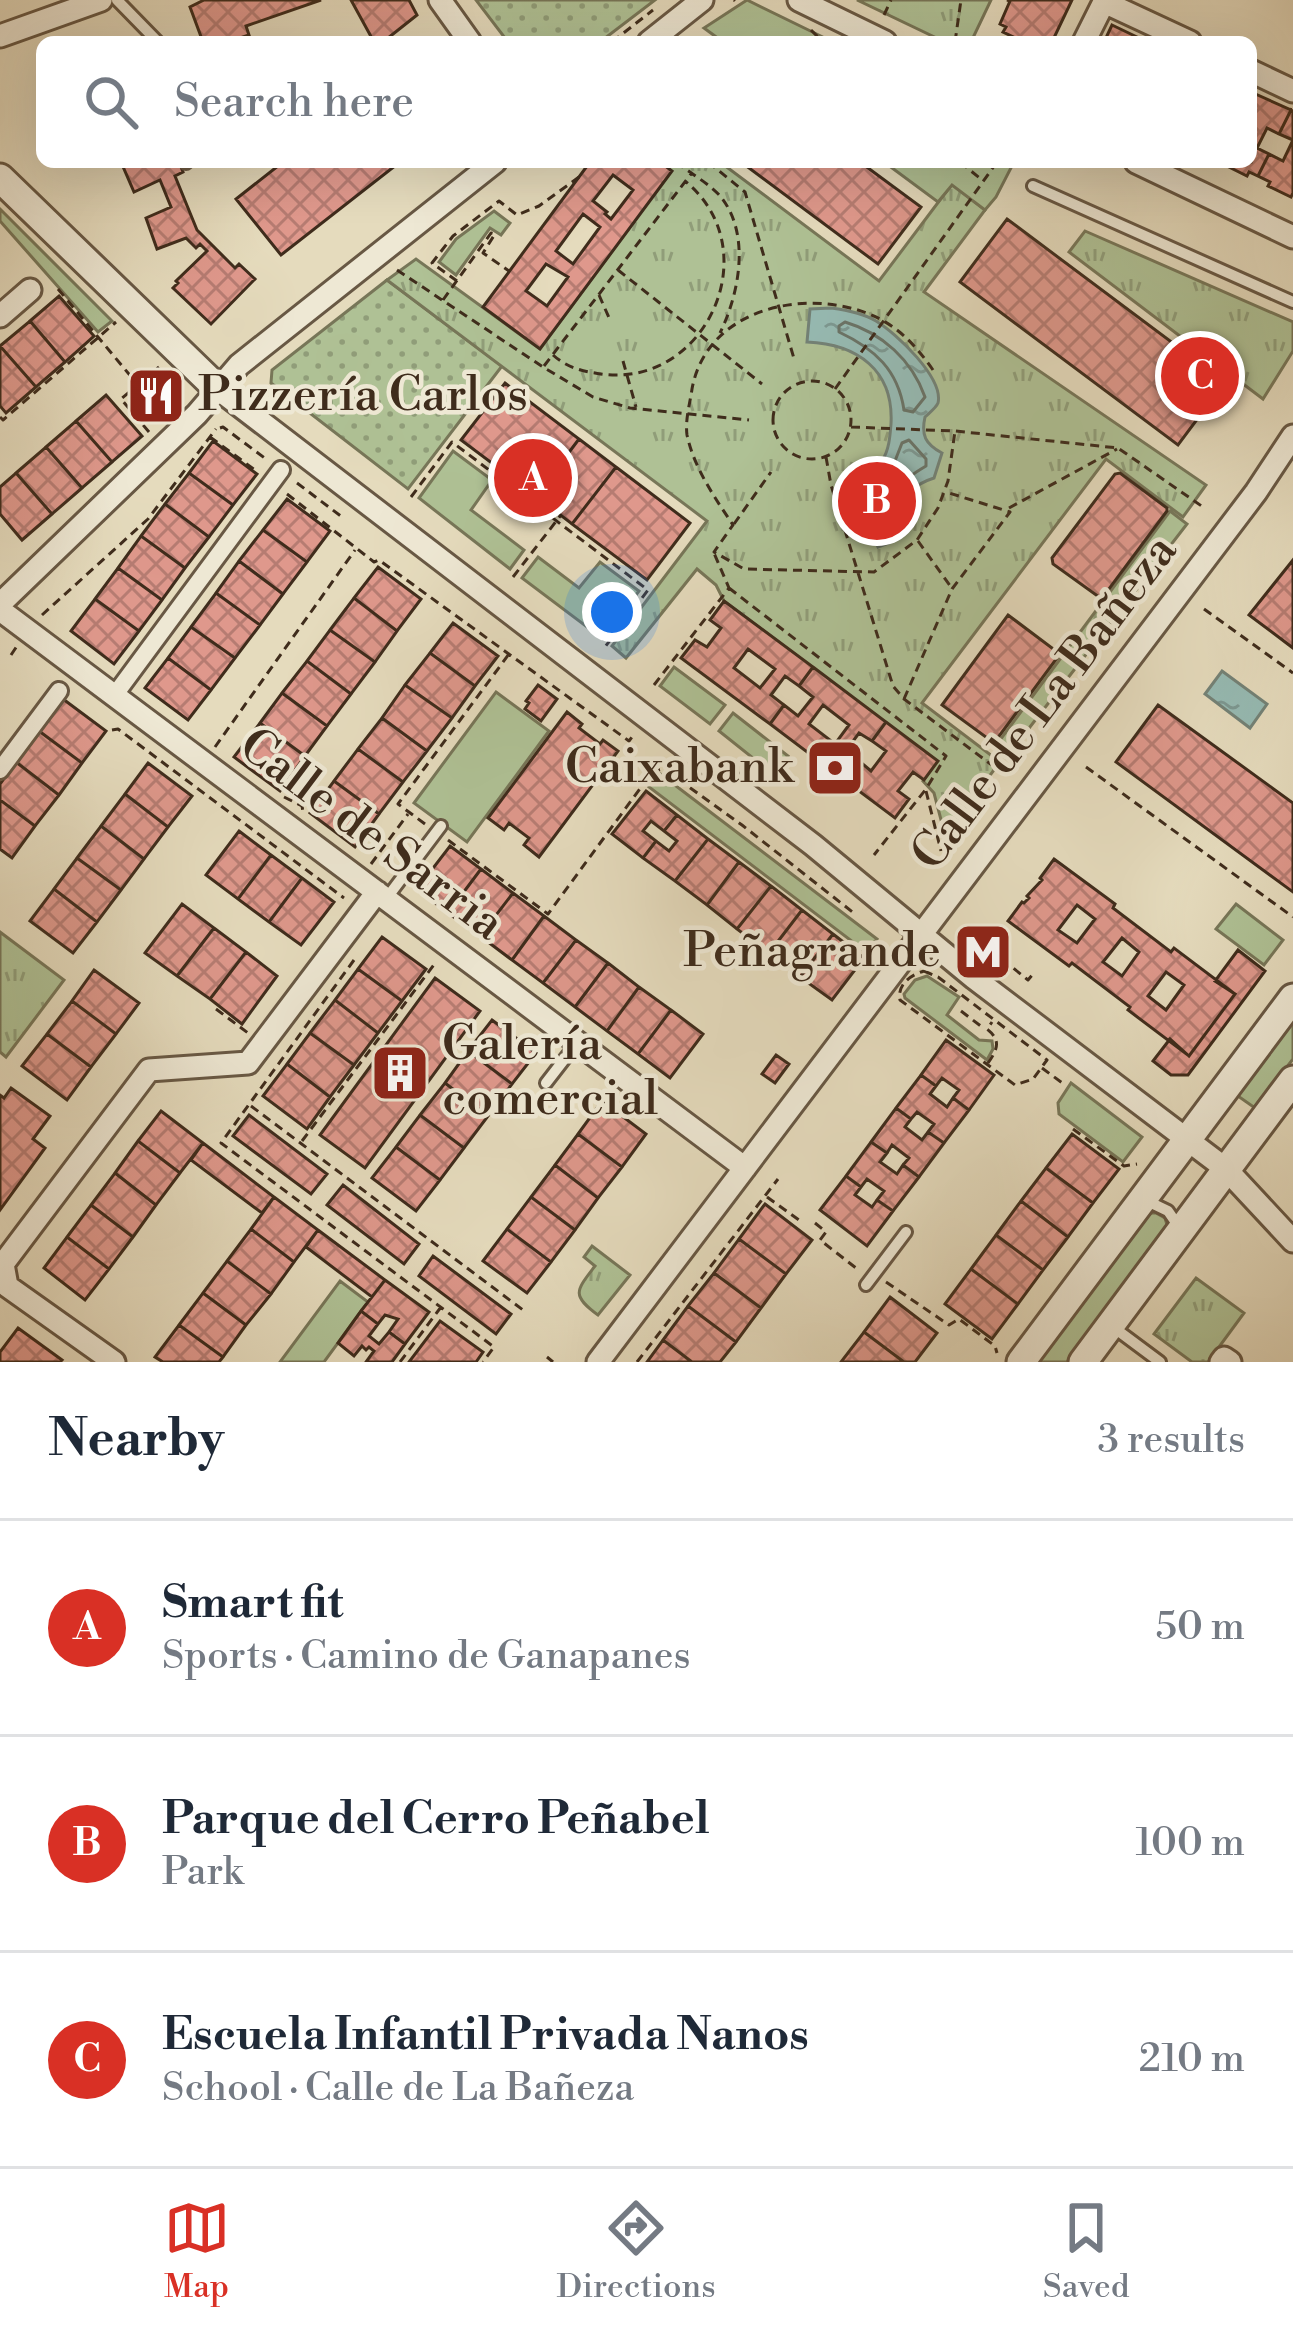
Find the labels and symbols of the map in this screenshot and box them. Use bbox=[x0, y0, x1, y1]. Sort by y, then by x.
pin: C bbox=[1161, 331, 1239, 421]
restaurant icon: Pizzería Carlos bbox=[125, 365, 187, 427]
place label: Pizzería Carlos bbox=[198, 366, 528, 426]
pin: A bbox=[494, 433, 572, 523]
pin: B bbox=[838, 456, 916, 546]
street label: Calle de La Bañeza bbox=[899, 523, 1191, 883]
your location bbox=[582, 582, 642, 642]
street label: Calle de Sarria bbox=[227, 716, 516, 955]
bank icon: Caixabank bbox=[804, 737, 866, 799]
place label: Caixabank bbox=[565, 738, 796, 798]
metro station icon: Peñagrande bbox=[952, 921, 1014, 983]
place label: Peñagrande bbox=[683, 922, 941, 982]
place label: Galería comercial bbox=[442, 1015, 658, 1130]
building icon: Galería comercial bbox=[369, 1042, 431, 1104]

